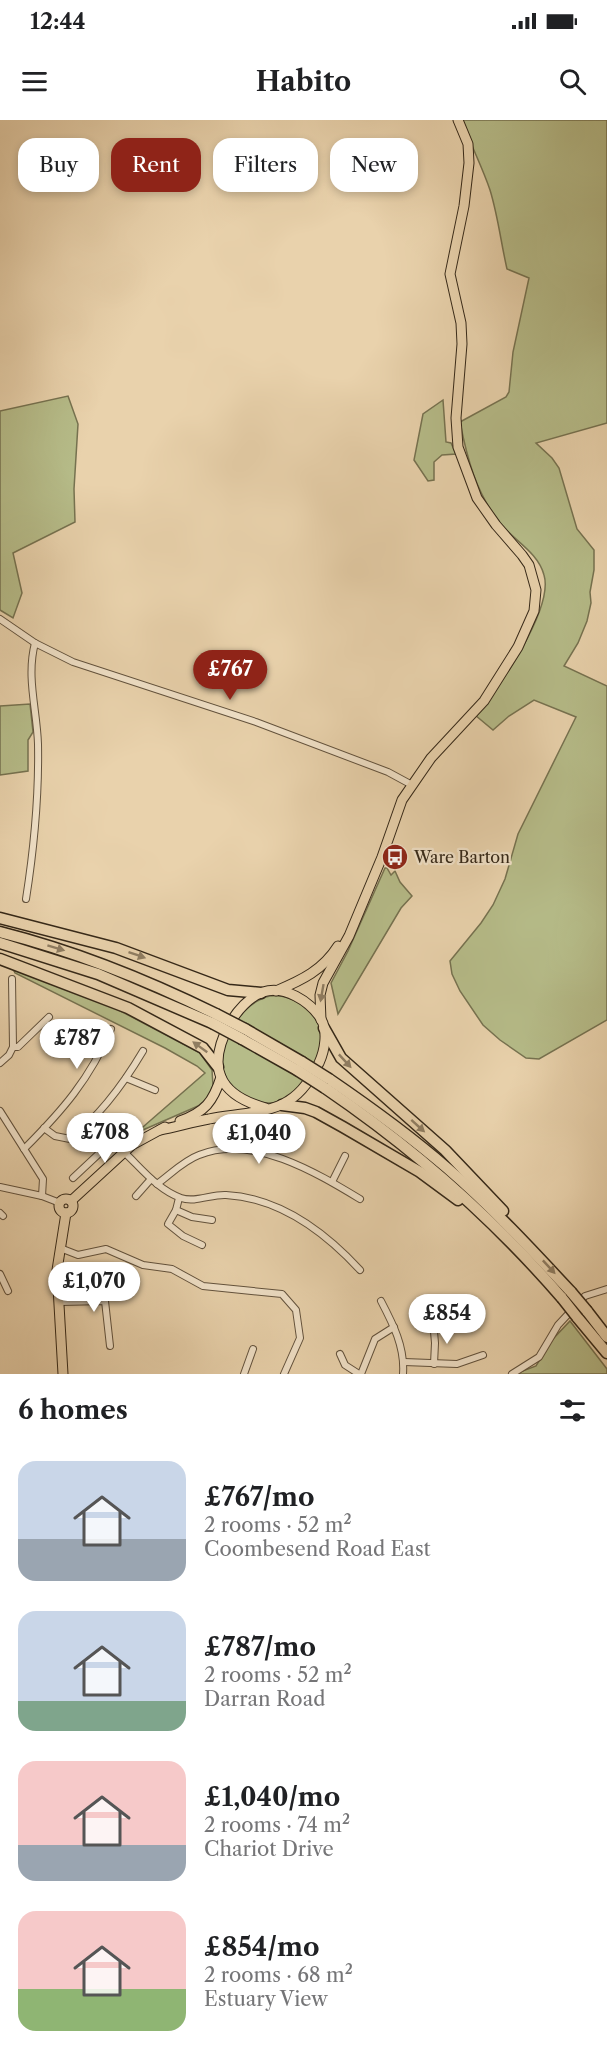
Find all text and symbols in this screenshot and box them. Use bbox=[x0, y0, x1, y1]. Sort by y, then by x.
text: 12:44 bbox=[30, 8, 86, 35]
icon: menu bbox=[18, 65, 51, 98]
text: Habito bbox=[256, 65, 351, 98]
icon: search bbox=[556, 65, 589, 98]
chip: Buy bbox=[18, 138, 99, 192]
chip: Rent bbox=[111, 138, 201, 192]
chip: Filters bbox=[213, 138, 318, 192]
chip: New bbox=[330, 138, 418, 192]
pin: £767 bbox=[194, 650, 266, 701]
text: £767 bbox=[207, 657, 253, 681]
bus stop icon: Ware Barton bbox=[380, 842, 410, 872]
place label: Ware Barton bbox=[413, 847, 510, 867]
one-way arrow bbox=[47, 944, 65, 953]
one-way arrow bbox=[129, 951, 147, 961]
one-way arrow bbox=[317, 983, 326, 1002]
pin: £787 bbox=[41, 1019, 113, 1070]
text: £787 bbox=[54, 1026, 100, 1050]
one-way arrow bbox=[192, 1041, 208, 1053]
one-way arrow bbox=[338, 1053, 352, 1068]
pin: £708 bbox=[69, 1113, 141, 1164]
pin: £1,040 bbox=[210, 1114, 308, 1165]
one-way arrow bbox=[410, 1119, 425, 1132]
text: £708 bbox=[81, 1120, 129, 1144]
text: £1,040 bbox=[226, 1121, 292, 1145]
one-way arrow bbox=[541, 1260, 555, 1274]
pin: £1,070 bbox=[45, 1262, 143, 1313]
text: £1,070 bbox=[62, 1269, 126, 1293]
pin: £854 bbox=[411, 1294, 483, 1345]
text: £854 bbox=[423, 1301, 471, 1325]
text: 6 homes bbox=[18, 1394, 128, 1426]
icon: filters bbox=[556, 1394, 589, 1427]
text: £767/mo bbox=[204, 1481, 315, 1513]
icon: home bbox=[66, 1485, 138, 1557]
text: 2 rooms · 52 m² bbox=[204, 1513, 352, 1537]
text: Coombesend Road East bbox=[204, 1537, 431, 1561]
text: £787/mo bbox=[204, 1631, 316, 1663]
icon: home bbox=[66, 1635, 138, 1707]
text: 2 rooms · 52 m² bbox=[204, 1663, 352, 1687]
text: Darran Road bbox=[204, 1687, 325, 1711]
text: £1,040/mo bbox=[204, 1781, 340, 1813]
icon: home bbox=[66, 1785, 138, 1857]
text: 2 rooms · 74 m² bbox=[204, 1813, 350, 1837]
text: Chariot Drive bbox=[204, 1837, 334, 1861]
text: £854/mo bbox=[204, 1931, 319, 1963]
icon: home bbox=[66, 1935, 138, 2007]
text: 2 rooms · 68 m² bbox=[204, 1963, 353, 1987]
text: Estuary View bbox=[204, 1987, 328, 2011]

